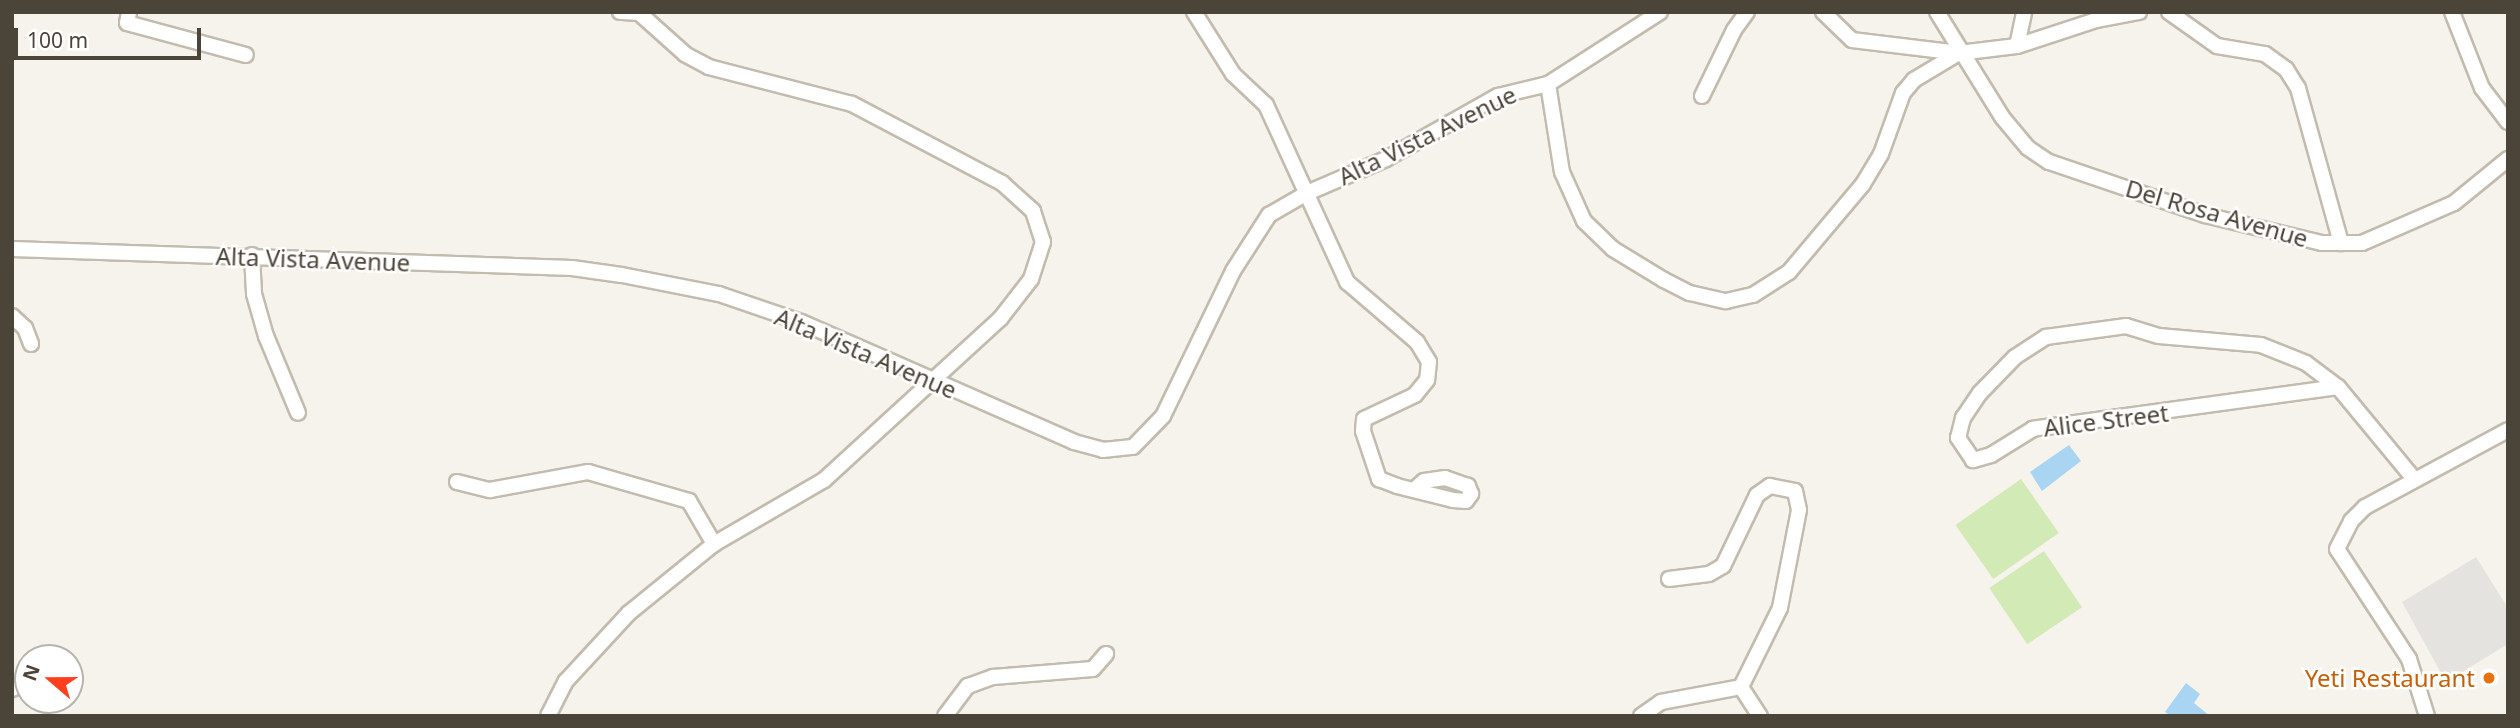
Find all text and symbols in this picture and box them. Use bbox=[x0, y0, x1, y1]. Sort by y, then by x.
scale bar bbox=[18, 14, 205, 58]
text: 100 m bbox=[27, 26, 88, 54]
street label: Alta Vista Avenue bbox=[1333, 79, 1521, 191]
street label: Del Rosa Avenue bbox=[2122, 173, 2312, 253]
street label: Alta Vista Avenue bbox=[215, 241, 411, 277]
street label: Alta Vista Avenue bbox=[771, 302, 961, 404]
street label: Alice Street bbox=[2042, 398, 2170, 442]
north arrow bbox=[14, 644, 84, 714]
text: N bbox=[16, 661, 46, 684]
place label: Yeti Restaurant bbox=[2305, 664, 2475, 692]
marker: Yeti Restaurant bbox=[2481, 670, 2497, 686]

